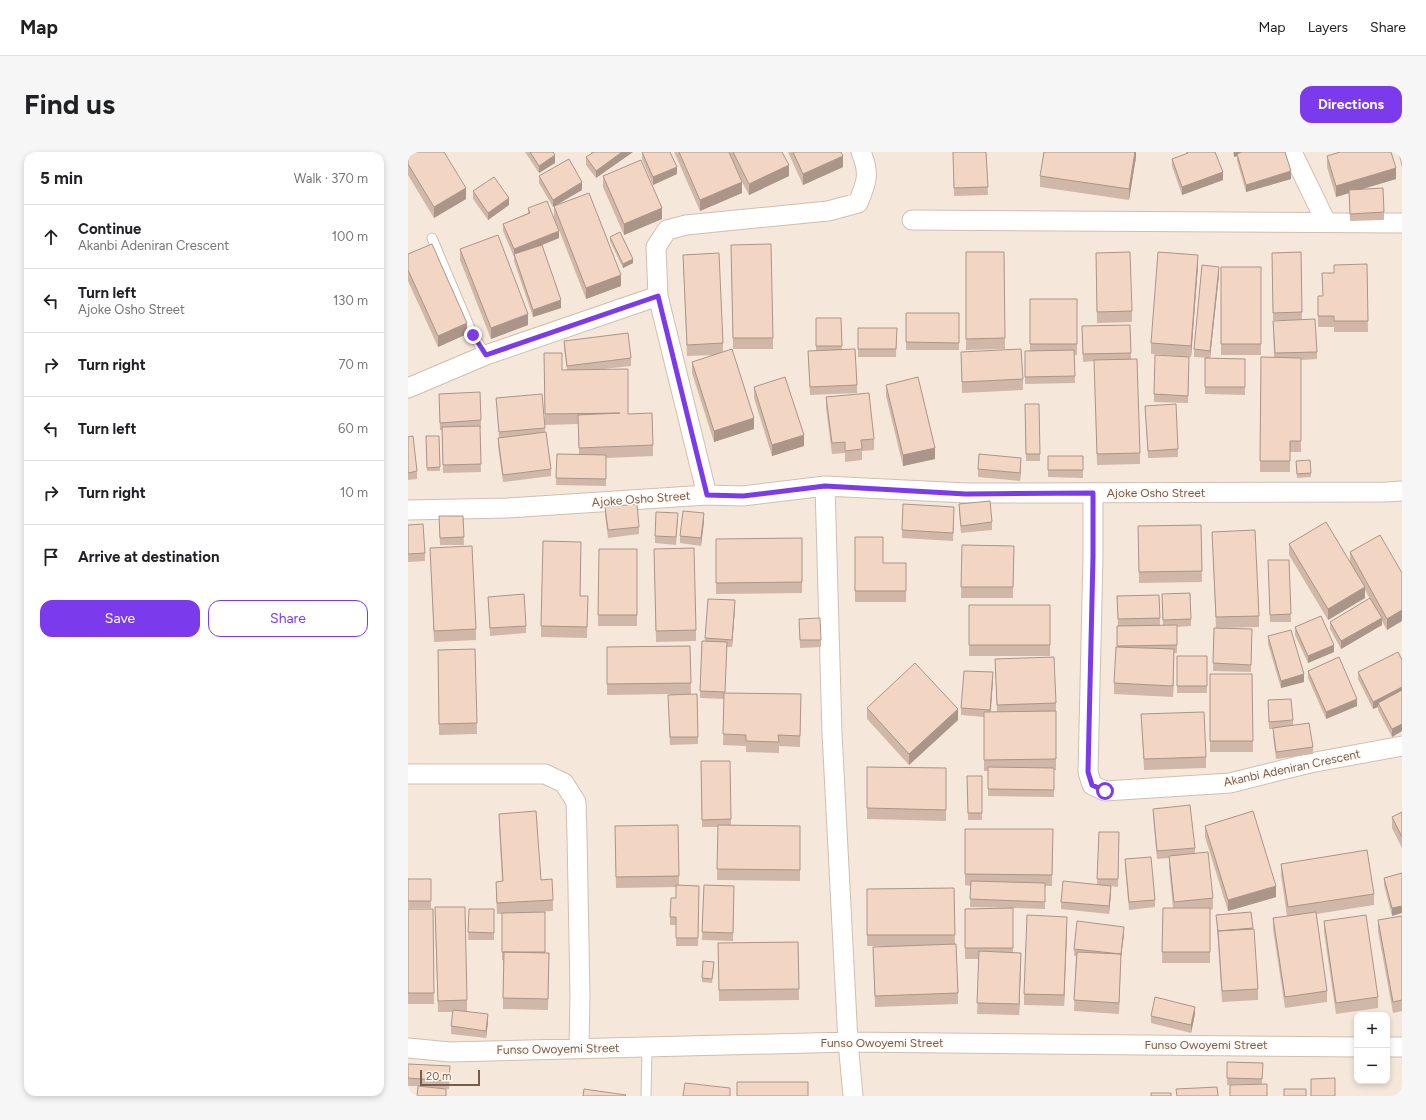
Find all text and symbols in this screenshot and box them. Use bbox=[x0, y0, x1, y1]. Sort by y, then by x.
text: Map bbox=[20, 16, 58, 39]
text: Map bbox=[1258, 19, 1286, 36]
text: Layers bbox=[1308, 19, 1348, 36]
text: Share bbox=[1370, 19, 1406, 36]
button: Directions bbox=[1300, 86, 1402, 123]
text: Find us bbox=[24, 87, 115, 121]
text: 5 min bbox=[40, 168, 83, 188]
text: Walk · 370 m bbox=[294, 171, 368, 186]
text: Continue bbox=[78, 220, 141, 238]
icon: ahead bbox=[40, 226, 62, 248]
text: 100 m bbox=[332, 229, 368, 244]
text: Akanbi Adeniran Crescent bbox=[78, 238, 229, 253]
text: Turn left bbox=[78, 284, 136, 302]
icon: left bbox=[40, 290, 62, 312]
text: 130 m bbox=[333, 293, 368, 308]
text: Ajoke Osho Street bbox=[78, 302, 185, 317]
route end bbox=[464, 326, 482, 344]
icon: right bbox=[40, 354, 62, 376]
text: Turn right bbox=[78, 356, 146, 374]
text: 70 m bbox=[338, 357, 368, 372]
icon: left bbox=[40, 418, 62, 440]
text: Turn left bbox=[78, 420, 136, 438]
text: 60 m bbox=[338, 421, 368, 436]
icon: right bbox=[40, 482, 62, 504]
text: Turn right bbox=[78, 484, 146, 502]
text: 10 m bbox=[340, 485, 368, 500]
street label: Ajoke Osho Street bbox=[1107, 486, 1206, 500]
street label: Ajoke Osho Street bbox=[591, 489, 691, 509]
icon: arrive bbox=[40, 546, 62, 568]
text: Arrive at destination bbox=[78, 548, 219, 566]
button: Save bbox=[40, 600, 200, 637]
button: Share bbox=[208, 600, 368, 637]
street label: Akanbi Adeniran Crescent bbox=[1222, 747, 1362, 789]
route start bbox=[1096, 782, 1114, 800]
map controls bbox=[1354, 1012, 1390, 1084]
button: + bbox=[1354, 1012, 1390, 1048]
street label: Funso Owoyemi Street bbox=[821, 1036, 944, 1050]
street label: Funso Owoyemi Street bbox=[1145, 1038, 1268, 1052]
street label: Funso Owoyemi Street bbox=[496, 1041, 620, 1057]
button: − bbox=[1354, 1048, 1390, 1084]
scale bar bbox=[420, 1068, 480, 1087]
text: 20 m bbox=[426, 1070, 451, 1083]

